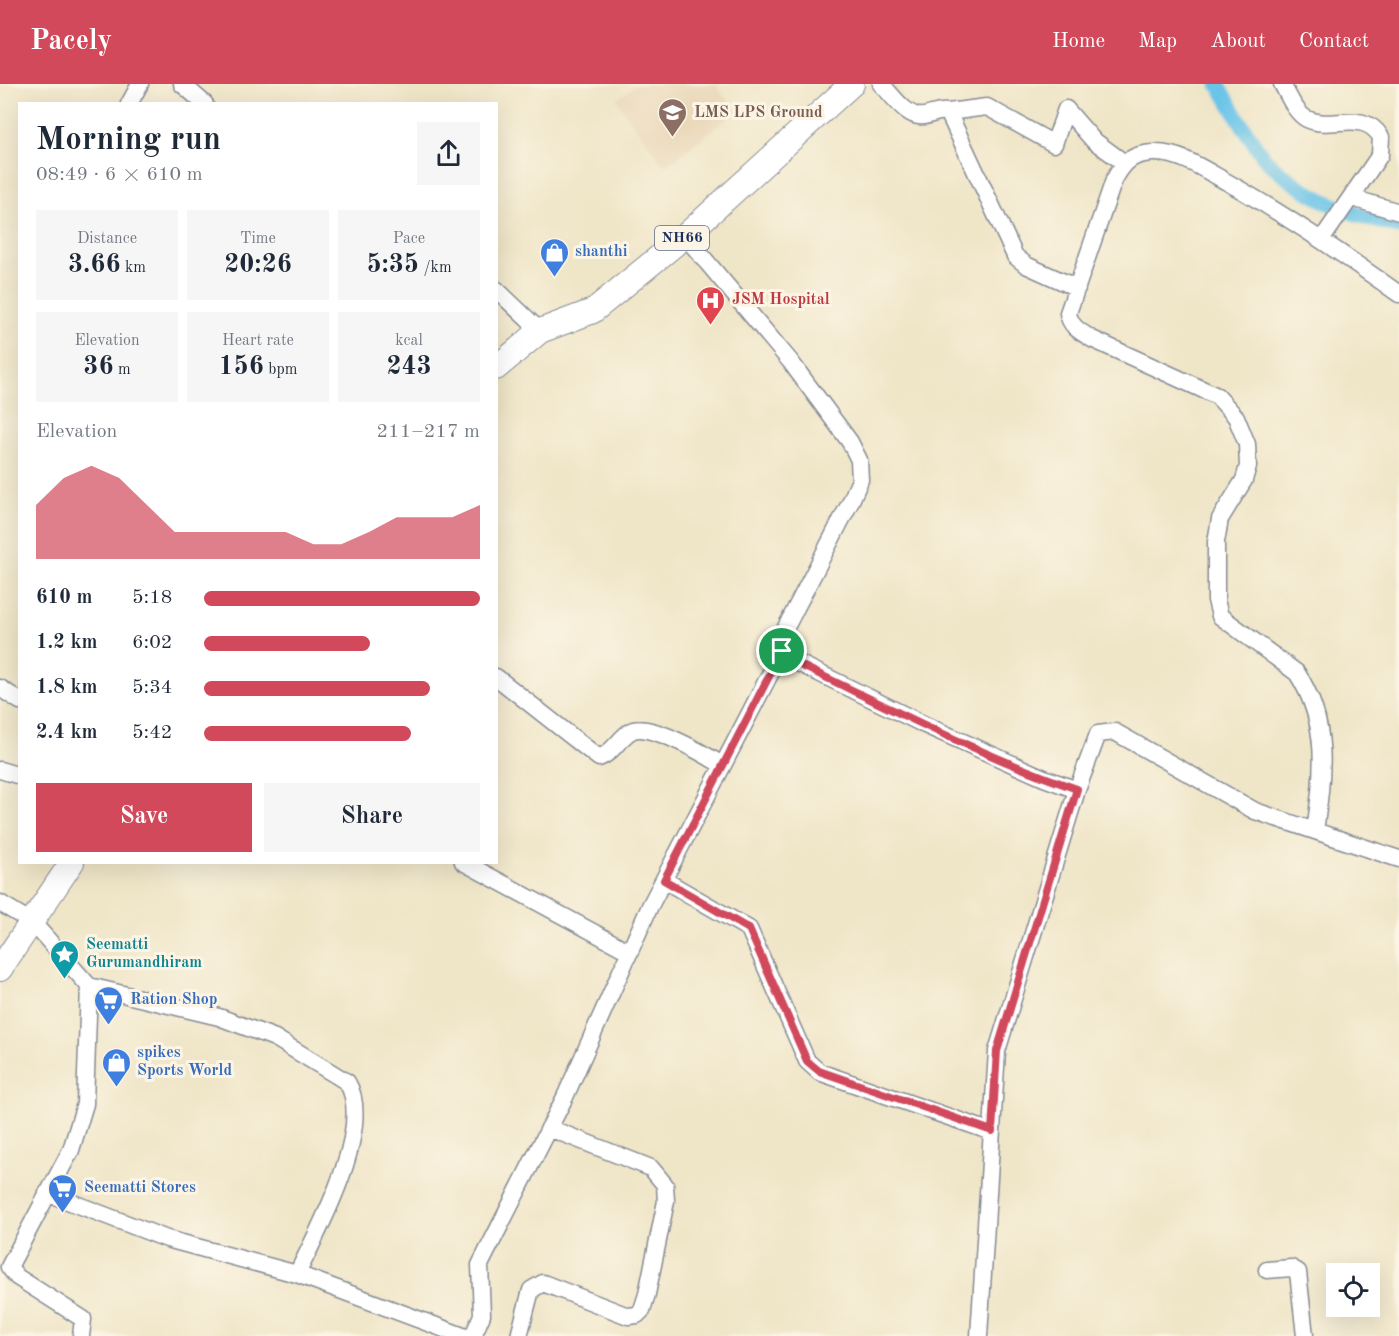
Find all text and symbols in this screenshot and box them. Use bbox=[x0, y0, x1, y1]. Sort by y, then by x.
text: Pacely bbox=[30, 28, 112, 56]
text: Home bbox=[1052, 31, 1105, 52]
text: Map bbox=[1138, 31, 1177, 52]
text: About bbox=[1210, 31, 1266, 52]
text: Contact bbox=[1299, 31, 1369, 52]
school or university icon: LMS LPS Ground bbox=[657, 97, 689, 139]
place label: LMS LPS Ground bbox=[694, 105, 823, 121]
button: share bbox=[417, 122, 480, 185]
text: Morning run bbox=[36, 124, 221, 157]
text: 08:49 · 6 × 610 m bbox=[36, 165, 203, 185]
road number: NH66 bbox=[655, 226, 709, 250]
text: Distance bbox=[77, 231, 137, 247]
text: Time bbox=[240, 231, 276, 247]
text: Pace bbox=[393, 231, 425, 247]
shop icon: shanthi bbox=[538, 236, 570, 278]
place label: shanthi bbox=[575, 244, 628, 260]
text: 3.66 bbox=[68, 252, 121, 278]
text: 20:26 bbox=[224, 252, 292, 278]
text: 5:35 bbox=[366, 252, 419, 278]
text: km bbox=[121, 260, 146, 276]
text: /km bbox=[419, 260, 452, 276]
hospital icon: JSM Hospital bbox=[695, 284, 727, 326]
place label: JSM Hospital bbox=[732, 292, 830, 308]
text: Elevation bbox=[74, 333, 140, 349]
text: Heart rate bbox=[222, 333, 294, 349]
text: kcal bbox=[395, 333, 423, 349]
text: 36 bbox=[83, 354, 113, 380]
text: 156 bbox=[219, 354, 264, 380]
text: 243 bbox=[386, 354, 432, 380]
text: m bbox=[113, 362, 131, 378]
text: bpm bbox=[264, 362, 297, 378]
text: Elevation bbox=[36, 422, 117, 442]
text: 211–217 m bbox=[377, 422, 480, 442]
text: 610 m bbox=[36, 588, 92, 608]
text: 5:18 bbox=[132, 588, 172, 608]
pin bbox=[756, 625, 807, 676]
text: 1.2 km bbox=[36, 633, 98, 653]
text: 6:02 bbox=[132, 633, 172, 653]
icon: arrive bbox=[765, 634, 798, 667]
text: 1.8 km bbox=[36, 678, 98, 698]
text: 5:34 bbox=[132, 678, 172, 698]
text: 2.4 km bbox=[36, 723, 98, 743]
text: 5:42 bbox=[132, 723, 172, 743]
button: Save bbox=[36, 783, 252, 852]
button: Share bbox=[264, 783, 480, 852]
place label: Seematti Gurumandhiram bbox=[86, 937, 202, 971]
place icon: Seematti Gurumandhiram bbox=[49, 938, 81, 980]
supermarket icon: Ration Shop bbox=[93, 984, 125, 1026]
place label: Ration Shop bbox=[130, 992, 217, 1008]
place label: spikes Sports World bbox=[137, 1045, 232, 1079]
shop icon: spikes Sports World bbox=[100, 1046, 132, 1088]
supermarket icon: Seematti Stores bbox=[47, 1172, 79, 1214]
place label: Seematti Stores bbox=[84, 1180, 196, 1196]
map controls bbox=[1326, 1263, 1380, 1317]
button: locate bbox=[1326, 1263, 1380, 1317]

